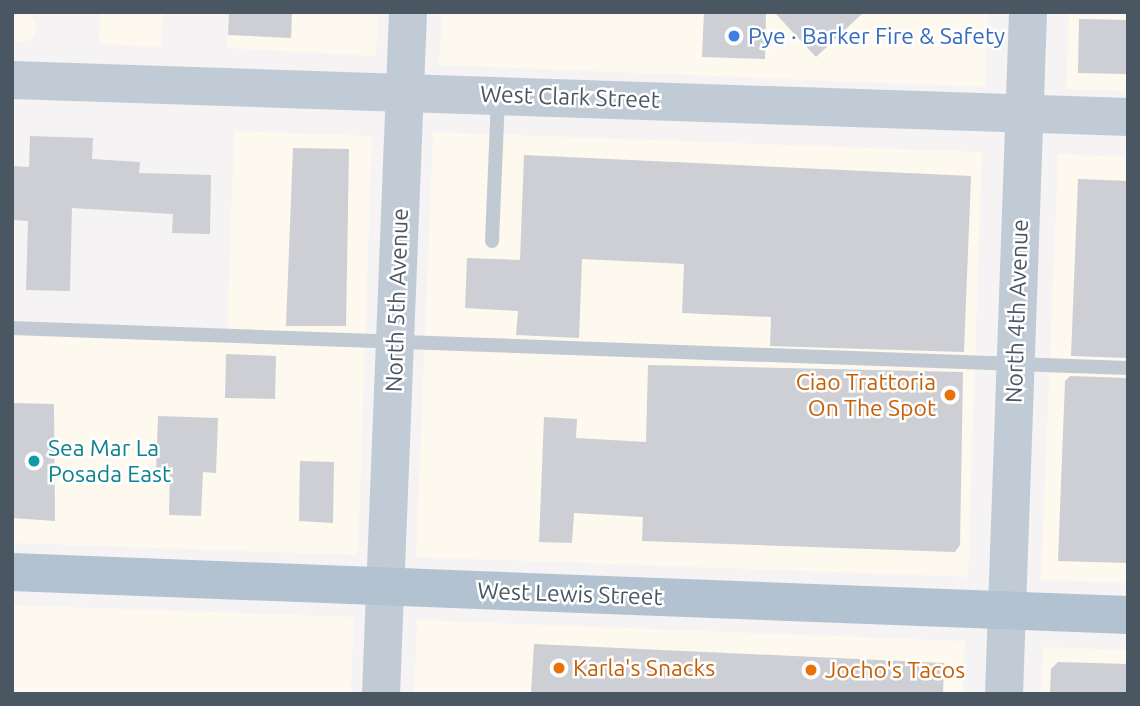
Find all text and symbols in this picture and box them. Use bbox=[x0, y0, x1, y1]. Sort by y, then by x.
place label: Pye · Barker Fire & Safety bbox=[748, 22, 1005, 50]
marker: Pye · Barker Fire & Safety bbox=[726, 28, 742, 44]
street label: West Clark Street bbox=[480, 80, 660, 114]
street label: North 5th Avenue bbox=[380, 208, 414, 392]
street label: North 4th Avenue bbox=[1000, 219, 1034, 403]
place label: Ciao Trattoria On The Spot bbox=[796, 368, 936, 422]
marker: Ciao Trattoria On The Spot bbox=[942, 387, 958, 403]
place label: Sea Mar La Posada East bbox=[48, 434, 171, 488]
marker: Sea Mar La Posada East bbox=[26, 453, 42, 469]
street label: West Lewis Street bbox=[477, 577, 663, 611]
place label: Karla's Snacks bbox=[573, 654, 715, 682]
place label: Jocho's Tacos bbox=[825, 656, 965, 684]
marker: Karla's Snacks bbox=[551, 660, 567, 676]
marker: Jocho's Tacos bbox=[803, 662, 819, 678]

